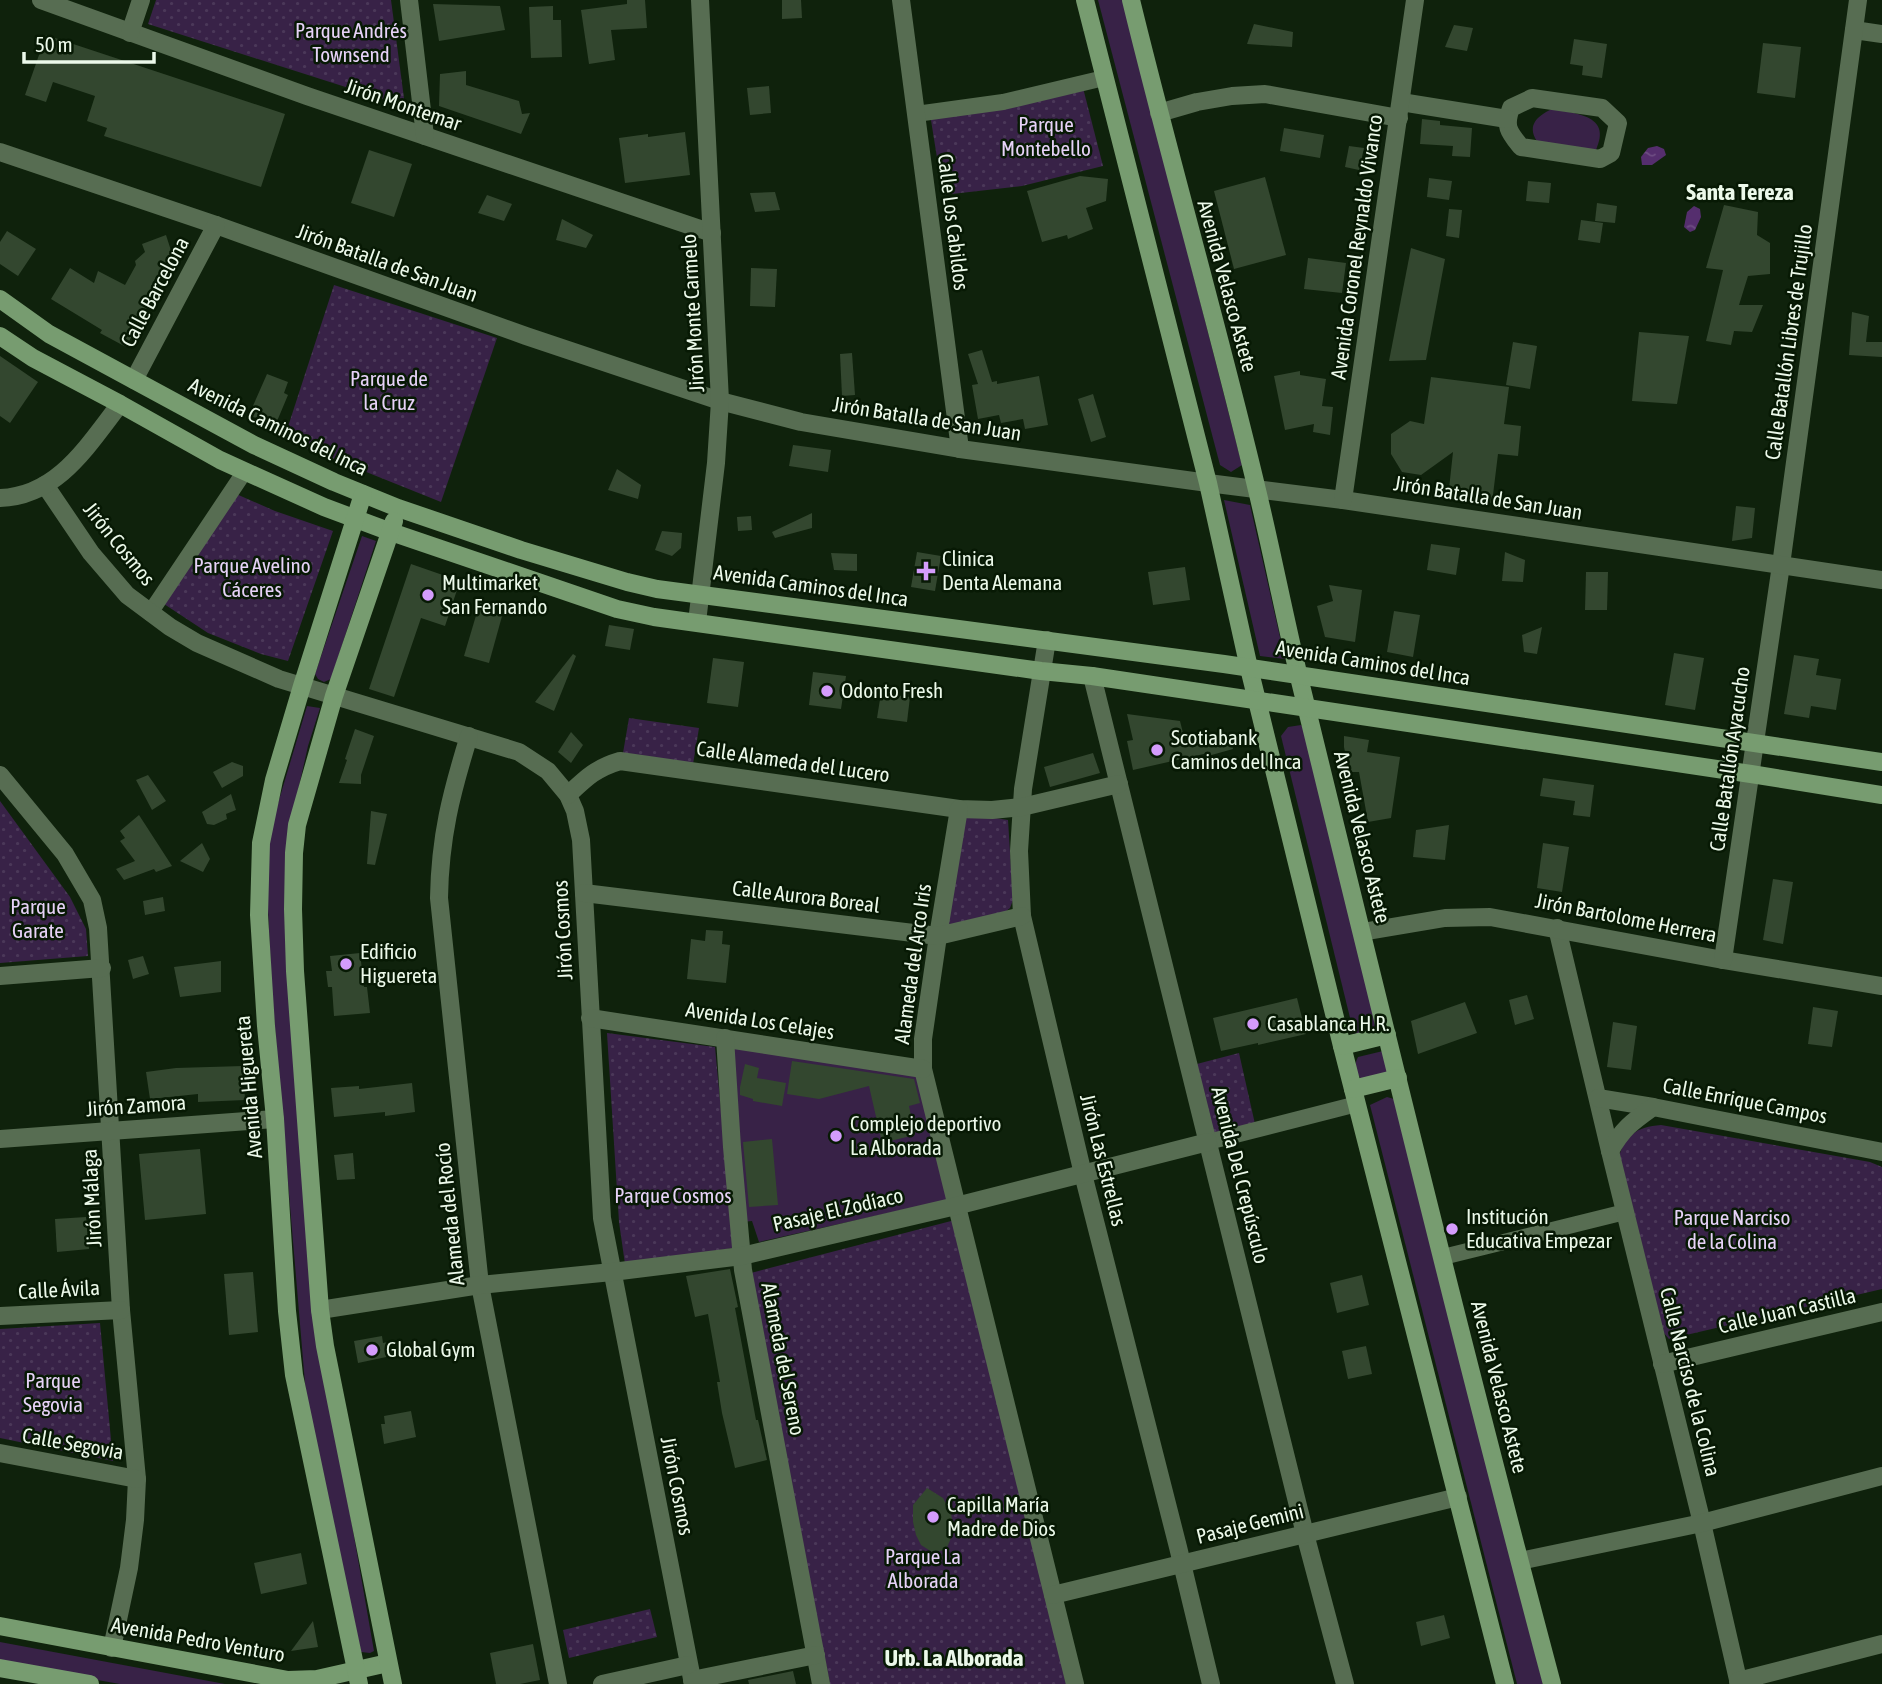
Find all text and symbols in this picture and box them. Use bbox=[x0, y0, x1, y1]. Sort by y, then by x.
park label: Parque Andrés Townsend bbox=[295, 18, 407, 66]
scale bar bbox=[24, 21, 154, 65]
text: 50 m bbox=[35, 32, 73, 56]
street label: Jirón Montemar bbox=[342, 73, 465, 135]
park label: Parque Montebello bbox=[1001, 112, 1091, 160]
street label: Avenida Coronel Reynaldo Vivanco bbox=[1326, 113, 1386, 381]
street label: Calle Los Cabildos bbox=[934, 152, 974, 292]
district label: Santa Tereza bbox=[1686, 179, 1794, 205]
street label: Avenida Velasco Astete bbox=[1193, 197, 1262, 374]
street label: Jirón Batalla de San Juan bbox=[294, 218, 481, 306]
street label: Calle Batallón Libres de Trujillo bbox=[1760, 222, 1816, 461]
street label: Calle Barcelona bbox=[115, 232, 193, 351]
street label: Jirón Monte Carmelo bbox=[676, 233, 708, 393]
park label: Parque de la Cruz bbox=[350, 366, 428, 414]
street label: Avenida Caminos del Inca bbox=[185, 372, 372, 480]
street label: Jirón Batalla de San Juan bbox=[831, 391, 1023, 445]
street label: Jirón Batalla de San Juan bbox=[1392, 470, 1584, 524]
street label: Jirón Cosmos bbox=[79, 497, 161, 590]
place label: Clinica Denta Alemana bbox=[942, 546, 1062, 594]
park label: Parque Avelino Cáceres bbox=[193, 553, 311, 601]
street label: Avenida Caminos del Inca bbox=[712, 559, 910, 611]
marker: Clinica Denta Alemana bbox=[916, 561, 936, 581]
place label: Multimarket San Fernando bbox=[442, 570, 547, 618]
marker: Multimarket San Fernando bbox=[420, 587, 436, 603]
street label: Avenida Caminos del Inca bbox=[1274, 635, 1472, 689]
street label: Calle Batallón Ayacucho bbox=[1704, 665, 1754, 853]
place label: Odonto Fresh bbox=[841, 678, 943, 702]
marker: Odonto Fresh bbox=[819, 683, 835, 699]
place label: Scotiabank Caminos del Inca bbox=[1171, 725, 1302, 773]
street label: Calle Alameda del Lucero bbox=[695, 736, 891, 786]
marker: Scotiabank Caminos del Inca bbox=[1149, 742, 1165, 758]
street label: Avenida Velasco Astete bbox=[1330, 748, 1396, 925]
street label: Calle Aurora Boreal bbox=[731, 875, 882, 917]
street label: Jirón Cosmos bbox=[547, 880, 577, 981]
street label: Alameda del Arco Iris bbox=[889, 882, 935, 1045]
street label: Jirón Bartolome Herrera bbox=[1534, 888, 1719, 946]
park label: Parque Garate bbox=[10, 894, 66, 942]
place label: Edificio Higuereta bbox=[360, 939, 437, 987]
marker: Edificio Higuereta bbox=[338, 956, 354, 972]
street label: Avenida Los Celajes bbox=[684, 996, 836, 1044]
place label: Casablanca H.R. bbox=[1267, 1011, 1389, 1035]
street label: Avenida Higuereta bbox=[230, 1015, 266, 1159]
marker: Casablanca H.R. bbox=[1245, 1016, 1261, 1032]
street label: Calle Enrique Campos bbox=[1661, 1072, 1829, 1128]
street label: Avenida Del Crepúsculo bbox=[1207, 1084, 1275, 1266]
street label: Jirón Zamora bbox=[85, 1090, 187, 1120]
street label: Jirón Las Estrellas bbox=[1076, 1091, 1132, 1228]
place label: Complejo deportivo La Alborada bbox=[850, 1111, 1001, 1159]
marker: Complejo deportivo La Alborada bbox=[828, 1128, 844, 1144]
street label: Alameda del Rocío bbox=[430, 1141, 468, 1287]
street label: Jirón Málaga bbox=[76, 1148, 106, 1248]
street label: Pasaje El Zodíaco bbox=[770, 1182, 905, 1236]
park label: Parque Cosmos bbox=[614, 1183, 732, 1207]
place label: Institución Educativa Empezar bbox=[1466, 1204, 1612, 1252]
park label: Parque Narciso de la Colina bbox=[1674, 1205, 1790, 1253]
marker: Institución Educativa Empezar bbox=[1444, 1221, 1460, 1237]
street label: Calle Ávila bbox=[18, 1275, 100, 1303]
street label: Alameda del Sereno bbox=[757, 1281, 811, 1437]
street label: Calle Juan Castilla bbox=[1716, 1283, 1858, 1338]
street label: Calle Narciso de la Colina bbox=[1656, 1285, 1726, 1479]
street label: Avenida Velasco Astete bbox=[1467, 1298, 1533, 1475]
place label: Global Gym bbox=[386, 1337, 475, 1361]
marker: Global Gym bbox=[364, 1342, 380, 1358]
park label: Parque Segovia bbox=[23, 1368, 83, 1416]
street label: Calle Segovia bbox=[21, 1422, 126, 1464]
street label: Jirón Cosmos bbox=[657, 1435, 699, 1537]
place label: Capilla María Madre de Dios bbox=[947, 1492, 1056, 1540]
street label: Pasaje Gemini bbox=[1194, 1498, 1306, 1548]
marker: Capilla María Madre de Dios bbox=[925, 1509, 941, 1525]
park label: Parque La Alborada bbox=[885, 1544, 961, 1592]
street label: Avenida Pedro Venturo bbox=[109, 1612, 287, 1666]
district label: Urb. La Alborada bbox=[885, 1645, 1024, 1671]

